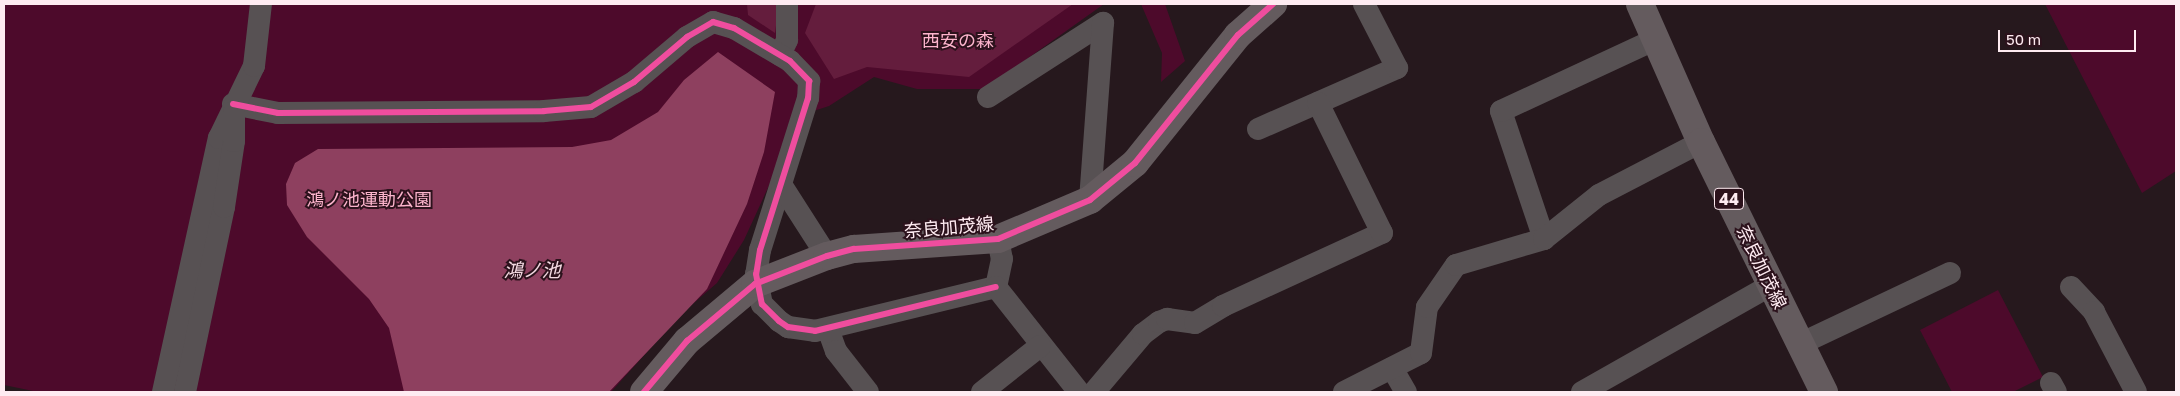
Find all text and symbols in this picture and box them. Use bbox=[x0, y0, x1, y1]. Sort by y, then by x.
scale bar bbox=[2000, 20, 2138, 52]
park label: 西安の森 bbox=[922, 29, 994, 51]
text: 50 m bbox=[2006, 30, 2041, 48]
road number: 44 bbox=[1714, 185, 1744, 212]
park label: 鴻ノ池運動公園 bbox=[306, 188, 432, 210]
street label: 奈良加茂線 bbox=[903, 212, 995, 242]
street label: 奈良加茂線 bbox=[1733, 222, 1791, 312]
water label: 鴻ノ池 bbox=[504, 259, 560, 281]

